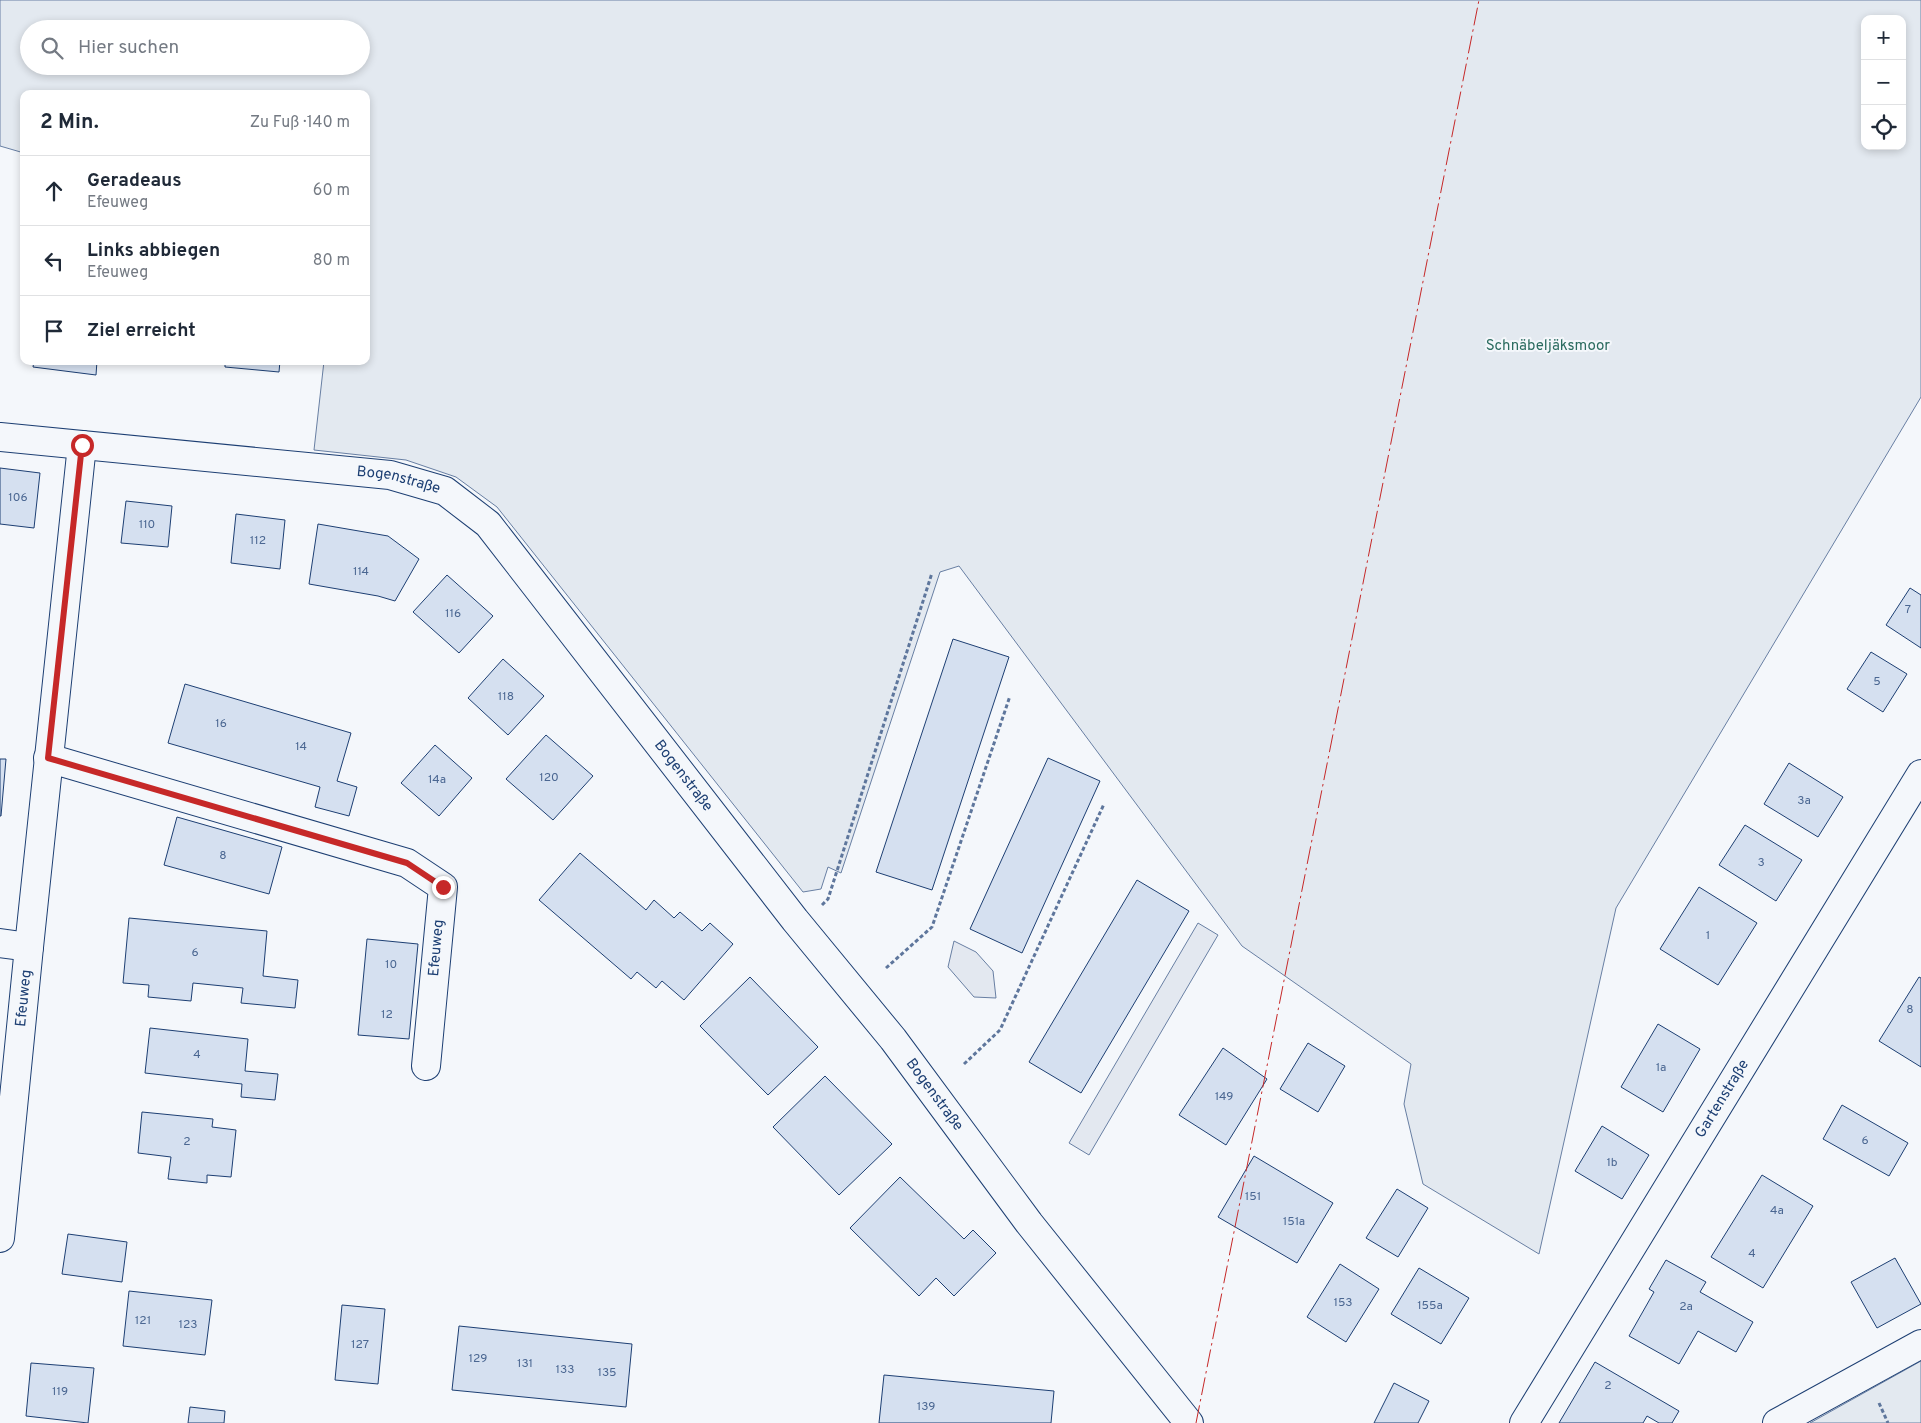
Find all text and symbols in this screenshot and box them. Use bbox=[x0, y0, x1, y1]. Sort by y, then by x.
map controls bbox=[1861, 15, 1906, 150]
button: + bbox=[1861, 15, 1906, 60]
search box bbox=[20, 20, 370, 75]
icon: search bbox=[38, 34, 66, 62]
text: Hier suchen bbox=[78, 36, 179, 60]
button: − bbox=[1861, 60, 1906, 105]
button: locate bbox=[1861, 105, 1906, 150]
text: 2 Min. bbox=[40, 109, 99, 136]
text: Zu Fuß · 140 m bbox=[250, 113, 350, 133]
text: Geradeaus bbox=[87, 169, 182, 193]
icon: ahead bbox=[40, 177, 68, 205]
text: 60 m bbox=[313, 181, 350, 201]
text: Efeuweg bbox=[87, 193, 148, 213]
text: Links abbiegen bbox=[87, 239, 220, 263]
icon: left bbox=[40, 247, 68, 275]
text: 80 m bbox=[313, 251, 350, 271]
text: Efeuweg bbox=[87, 263, 148, 283]
icon: arrive bbox=[40, 317, 68, 345]
text: Ziel erreicht bbox=[87, 319, 196, 343]
park label: Schnäbeljäksmoor bbox=[1486, 337, 1610, 356]
route start bbox=[71, 434, 94, 457]
street label: Bogenstraße bbox=[356, 462, 442, 499]
house number: 106 bbox=[8, 490, 28, 506]
house number: 110 bbox=[139, 517, 155, 533]
house number: 112 bbox=[250, 533, 266, 549]
house number: 114 bbox=[353, 564, 369, 580]
house number: 7 bbox=[1905, 602, 1911, 618]
house number: 116 bbox=[445, 606, 461, 622]
house number: 5 bbox=[1873, 674, 1881, 690]
house number: 118 bbox=[498, 689, 514, 705]
house number: 16 bbox=[215, 716, 227, 732]
street label: Bogenstraße bbox=[650, 736, 717, 815]
house number: 14 bbox=[295, 739, 307, 755]
house number: 120 bbox=[539, 770, 559, 786]
house number: 14a bbox=[428, 772, 446, 788]
house number: 3a bbox=[1797, 793, 1811, 809]
house number: 8 bbox=[219, 848, 227, 864]
house number: 3 bbox=[1757, 855, 1765, 871]
route end bbox=[432, 876, 455, 899]
street label: Efeuweg bbox=[425, 919, 449, 977]
house number: 1 bbox=[1706, 928, 1710, 944]
house number: 6 bbox=[191, 945, 199, 961]
house number: 10 bbox=[385, 957, 397, 973]
street label: Efeuweg bbox=[12, 969, 36, 1028]
house number: 8 bbox=[1906, 1002, 1914, 1018]
house number: 12 bbox=[381, 1007, 393, 1023]
house number: 4 bbox=[193, 1047, 201, 1063]
street label: Bogenstraße bbox=[901, 1055, 967, 1135]
street label: Gartenstraße bbox=[1691, 1056, 1753, 1142]
house number: 1a bbox=[1656, 1060, 1666, 1076]
house number: 149 bbox=[1215, 1089, 1233, 1105]
house number: 6 bbox=[1861, 1133, 1869, 1149]
house number: 2 bbox=[183, 1134, 191, 1150]
house number: 1b bbox=[1606, 1155, 1618, 1171]
house number: 151 bbox=[1245, 1189, 1261, 1205]
house number: 4a bbox=[1770, 1203, 1784, 1219]
house number: 151a bbox=[1283, 1214, 1305, 1230]
house number: 4 bbox=[1748, 1246, 1756, 1262]
house number: 153 bbox=[1333, 1295, 1353, 1311]
house number: 155a bbox=[1417, 1298, 1443, 1314]
house number: 2a bbox=[1679, 1299, 1693, 1315]
house number: 121 bbox=[135, 1313, 151, 1329]
house number: 123 bbox=[178, 1317, 198, 1333]
house number: 127 bbox=[351, 1337, 369, 1353]
house number: 129 bbox=[469, 1351, 487, 1367]
house number: 131 bbox=[517, 1356, 533, 1372]
house number: 133 bbox=[556, 1362, 574, 1378]
house number: 135 bbox=[597, 1365, 617, 1381]
house number: 2 bbox=[1604, 1378, 1612, 1394]
house number: 119 bbox=[52, 1384, 68, 1400]
house number: 139 bbox=[917, 1399, 935, 1415]

